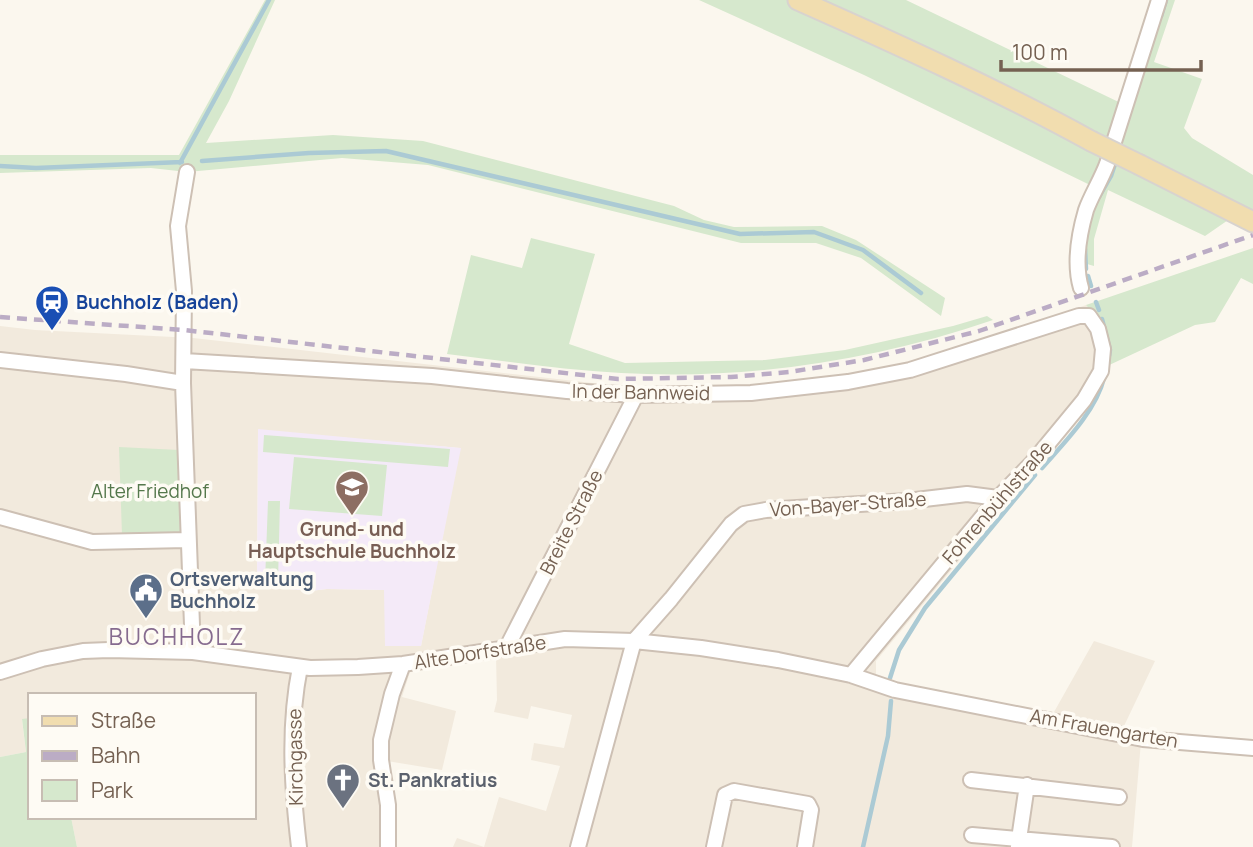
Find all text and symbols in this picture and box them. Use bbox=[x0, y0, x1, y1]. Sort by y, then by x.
scale bar bbox=[1001, 28, 1200, 72]
text: 100 m bbox=[1012, 38, 1068, 66]
station icon: Buchholz (Baden) bbox=[33, 283, 71, 332]
place label: Buchholz (Baden) bbox=[76, 289, 240, 315]
street label: In der Bannweid bbox=[572, 378, 710, 406]
street label: Fohrenbühlstraße bbox=[936, 435, 1058, 569]
street label: Breite Straße bbox=[533, 465, 609, 579]
school or university icon: Grund- und Hauptschule Buchholz bbox=[333, 468, 371, 517]
park label: Alter Friedhof bbox=[91, 478, 209, 504]
street label: Von-Bayer-Straße bbox=[769, 486, 927, 522]
place label: Grund- und Hauptschule Buchholz bbox=[248, 516, 456, 564]
place label: Ortsverwaltung Buchholz bbox=[170, 566, 314, 614]
public building icon: Ortsverwaltung Buchholz bbox=[127, 571, 165, 620]
district label: BUCHHOLZ bbox=[109, 620, 245, 652]
street label: Alte Dorfstraße bbox=[412, 629, 548, 675]
legend bbox=[28, 693, 256, 819]
street label: Am Frauengarten bbox=[1028, 702, 1180, 754]
text: Straße bbox=[91, 706, 156, 734]
street label: Kirchgasse bbox=[281, 708, 309, 806]
text: Bahn bbox=[91, 741, 141, 769]
church icon: St. Pankratius bbox=[324, 761, 362, 810]
place label: St. Pankratius bbox=[368, 767, 497, 793]
text: Park bbox=[91, 776, 133, 804]

